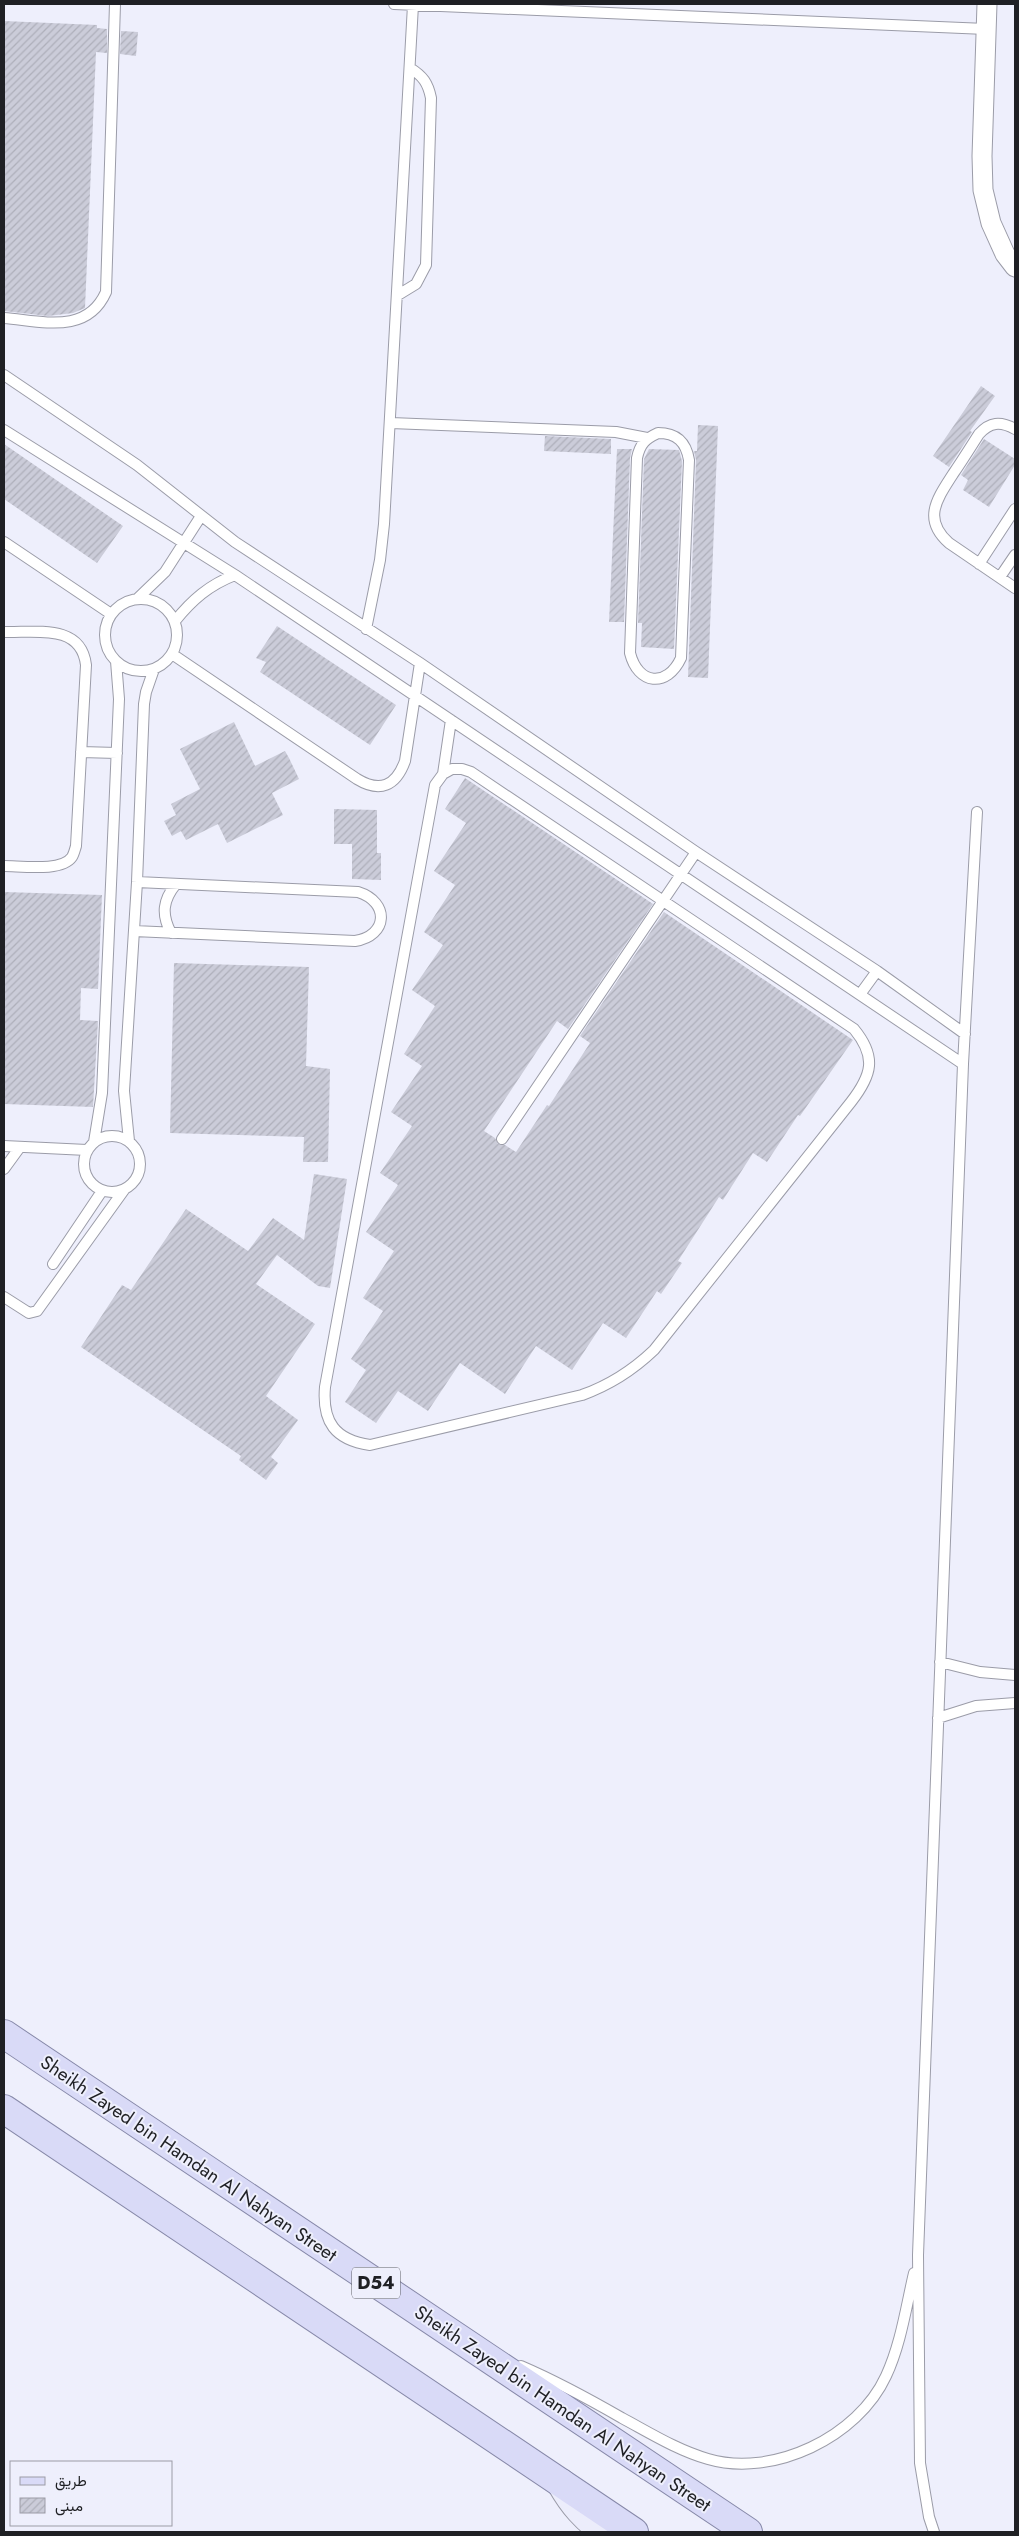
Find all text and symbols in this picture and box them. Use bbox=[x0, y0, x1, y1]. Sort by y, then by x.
street label: Sheikh Zayed bin Hamdan Al Nahyan Street bbox=[35, 2049, 343, 2268]
road number: D54 bbox=[352, 2268, 400, 2298]
street label: Sheikh Zayed bin Hamdan Al Nahyan Street bbox=[409, 2299, 717, 2518]
legend bbox=[10, 2461, 172, 2526]
text: طريق bbox=[55, 2470, 87, 2492]
text: مبنى bbox=[55, 2495, 83, 2517]

